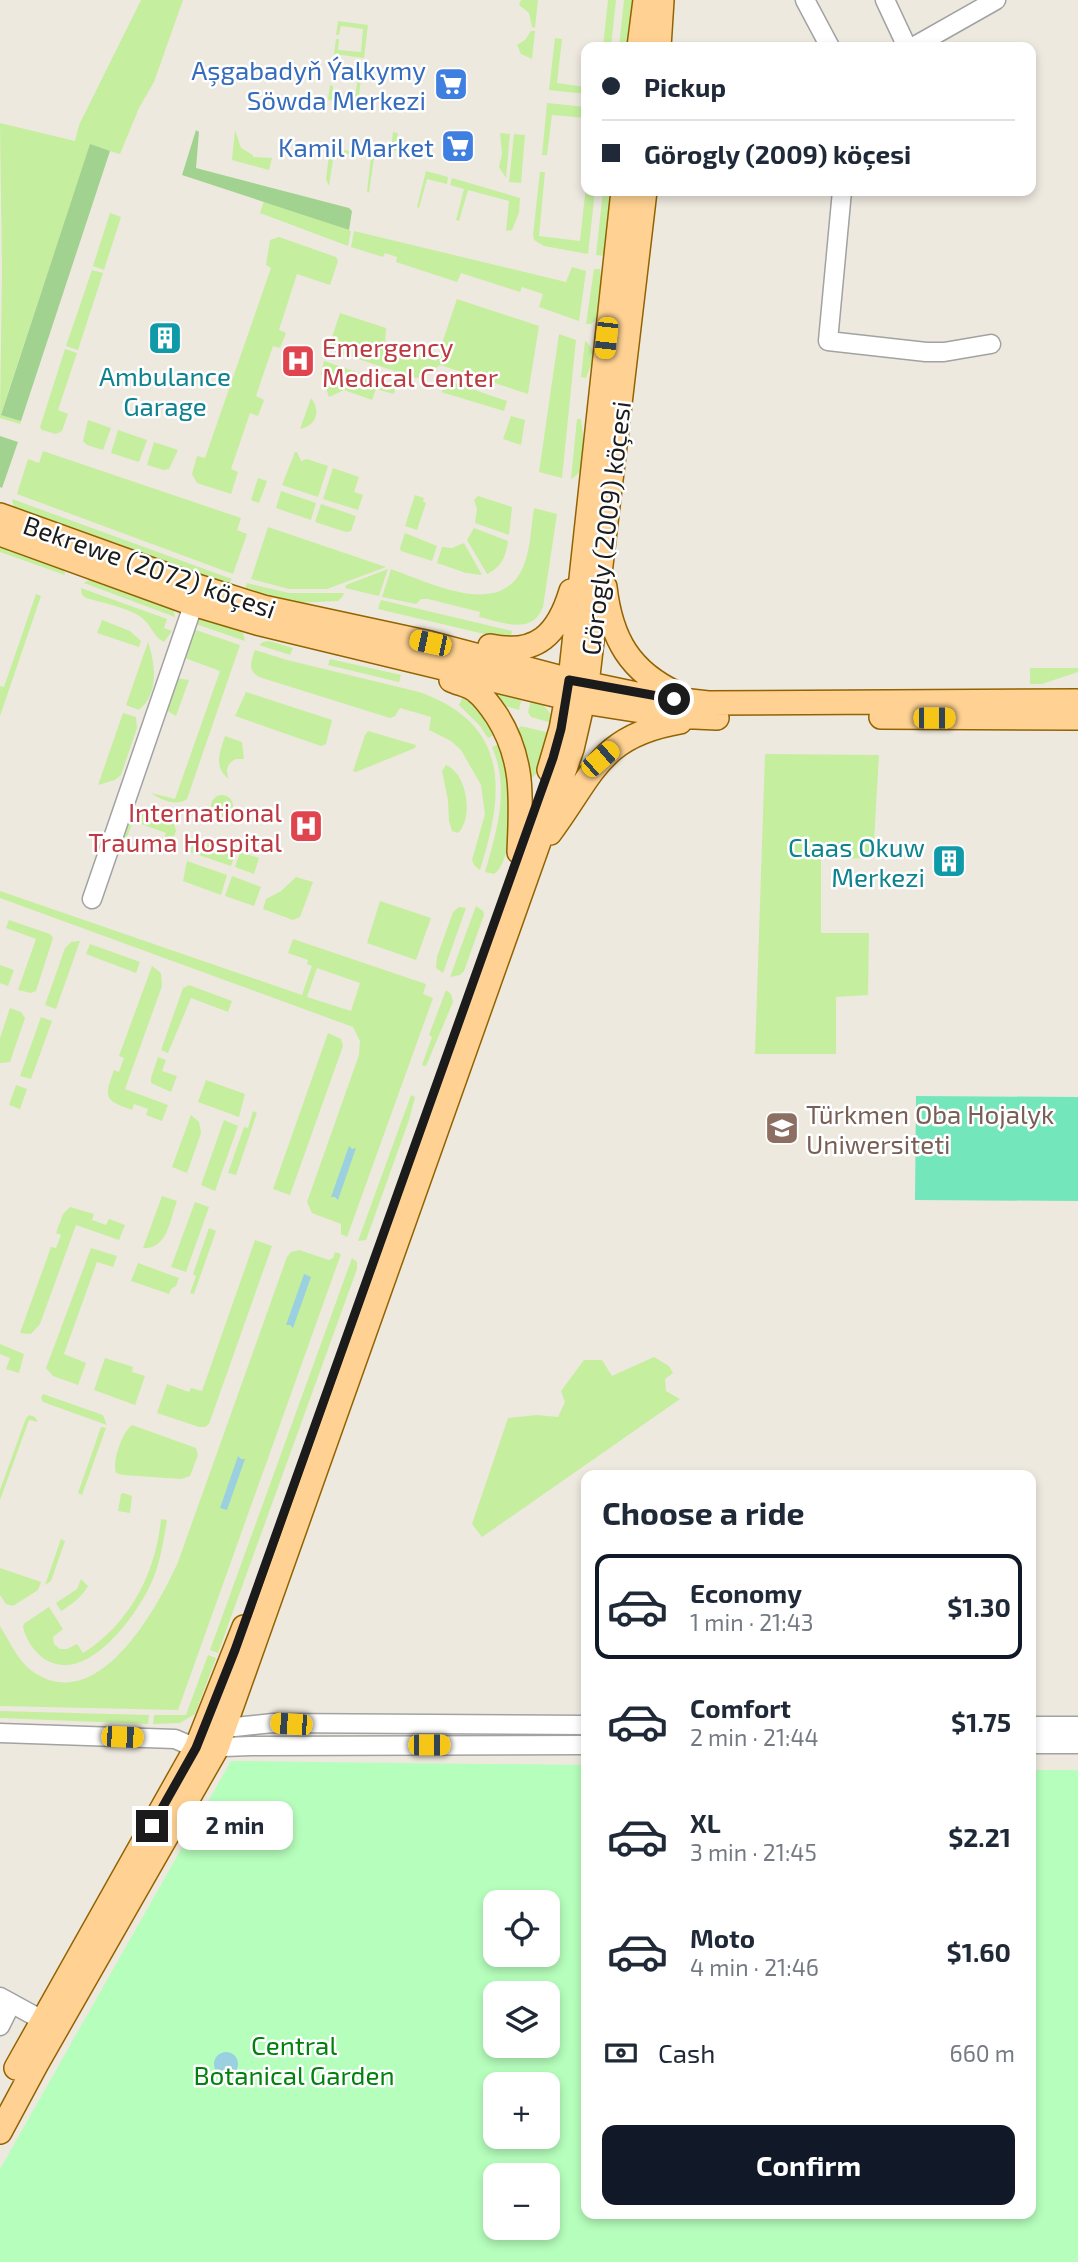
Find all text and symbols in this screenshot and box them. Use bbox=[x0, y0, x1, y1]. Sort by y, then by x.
place label: Aşgabadyň Ýalkymy Söwda Merkezi bbox=[191, 54, 426, 115]
supermarket icon: Aşgabadyň Ýalkymy Söwda Merkezi bbox=[432, 65, 470, 103]
text: Pickup bbox=[644, 71, 726, 102]
supermarket icon: Kamil Market bbox=[439, 127, 477, 165]
place label: Kamil Market bbox=[278, 131, 434, 162]
text: Görogly (2009) köçesi bbox=[644, 138, 911, 169]
car bbox=[594, 316, 619, 360]
building icon: Ambulance Garage bbox=[146, 319, 184, 357]
place label: Emergency Medical Center bbox=[322, 331, 498, 392]
hospital icon: Emergency Medical Center bbox=[279, 342, 317, 380]
place label: Ambulance Garage bbox=[99, 360, 231, 421]
street label: Görogly (2009) köçesi bbox=[574, 399, 638, 657]
street label: Bekrewe (2072) köçesi bbox=[19, 508, 280, 626]
car bbox=[408, 628, 453, 658]
route start bbox=[658, 683, 690, 715]
car bbox=[914, 708, 956, 729]
car bbox=[578, 737, 623, 781]
place label: International Trauma Hospital bbox=[88, 796, 282, 857]
hospital icon: International Trauma Hospital bbox=[287, 807, 325, 845]
place label: Claas Okuw Merkezi bbox=[788, 831, 925, 892]
building icon: Claas Okuw Merkezi bbox=[930, 842, 968, 880]
place label: Türkmen Oba Hojalyk Uniwersiteti bbox=[806, 1098, 1054, 1159]
school or university icon: Türkmen Oba Hojalyk Uniwersiteti bbox=[763, 1109, 801, 1147]
text: Choose a ride bbox=[602, 1493, 805, 1531]
icon: car bbox=[606, 1575, 669, 1638]
text: Economy bbox=[690, 1577, 802, 1608]
text: $1.30 bbox=[947, 1591, 1011, 1622]
text: 1 min · 21:43 bbox=[690, 1608, 814, 1636]
icon: car bbox=[606, 1690, 669, 1753]
text: Comfort bbox=[690, 1692, 791, 1723]
text: $1.75 bbox=[951, 1706, 1011, 1737]
car bbox=[270, 1712, 313, 1736]
text: 2 min · 21:44 bbox=[690, 1723, 819, 1751]
car bbox=[101, 1726, 144, 1748]
car bbox=[409, 1735, 451, 1756]
callout: 2 min bbox=[176, 1801, 292, 1850]
icon: car bbox=[606, 1805, 669, 1868]
text: XL bbox=[690, 1807, 721, 1838]
route end bbox=[136, 1810, 168, 1842]
text: 2 min bbox=[206, 1811, 264, 1839]
text: $2.21 bbox=[948, 1821, 1011, 1852]
text: 3 min · 21:45 bbox=[690, 1838, 817, 1866]
map controls bbox=[483, 1890, 560, 2240]
button: locate bbox=[483, 1890, 560, 1967]
icon: car bbox=[606, 1920, 669, 1983]
text: Moto bbox=[690, 1922, 755, 1953]
text: $1.60 bbox=[947, 1936, 1011, 1967]
text: 4 min · 21:46 bbox=[690, 1953, 819, 1981]
button: layers bbox=[483, 1981, 560, 2058]
park label: Central Botanical Garden bbox=[193, 2029, 395, 2090]
icon: cash bbox=[602, 2034, 640, 2072]
text: Cash bbox=[658, 2037, 715, 2068]
text: 660 m bbox=[950, 2039, 1015, 2067]
button: + bbox=[483, 2072, 560, 2149]
button: Confirm bbox=[602, 2125, 1015, 2205]
button: − bbox=[483, 2163, 560, 2240]

